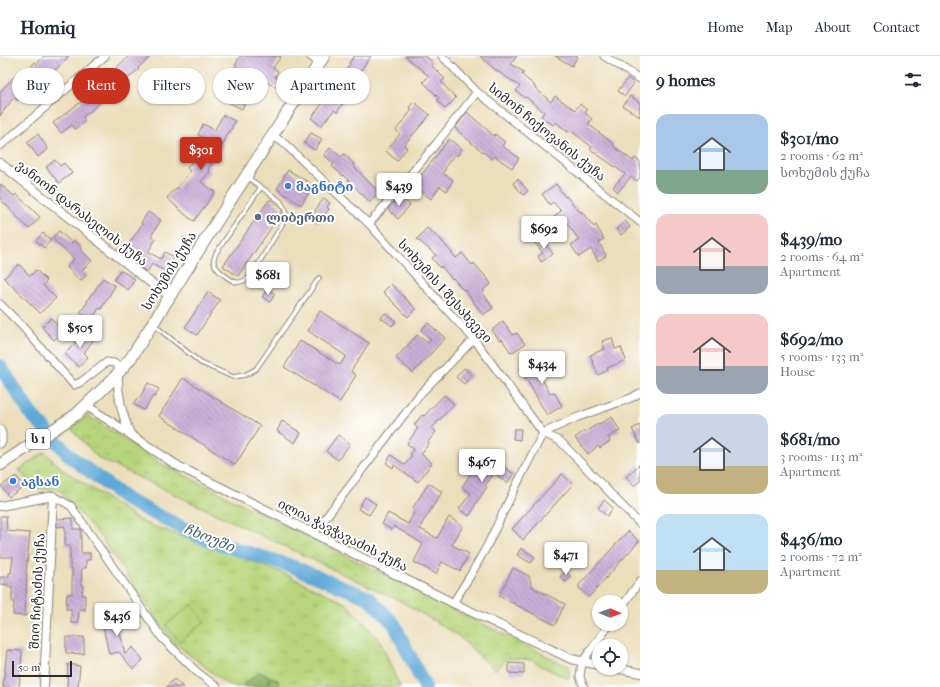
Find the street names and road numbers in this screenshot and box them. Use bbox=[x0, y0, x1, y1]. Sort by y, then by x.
street label: სიმონ ჩიქოვანის ქუჩა bbox=[485, 80, 609, 184]
street label: ვანიონ დარასელის ქუჩა bbox=[13, 157, 151, 269]
street label: სოხუმის ქუჩა bbox=[139, 229, 199, 313]
street label: სოხუმის I შესახვევი bbox=[395, 236, 495, 346]
road number: ს 1 bbox=[26, 429, 50, 449]
street label: ილია ჭავჭავაძის ქუჩა bbox=[276, 496, 410, 574]
street label: შიო ჩიტაძის ქუჩა bbox=[26, 533, 48, 649]

